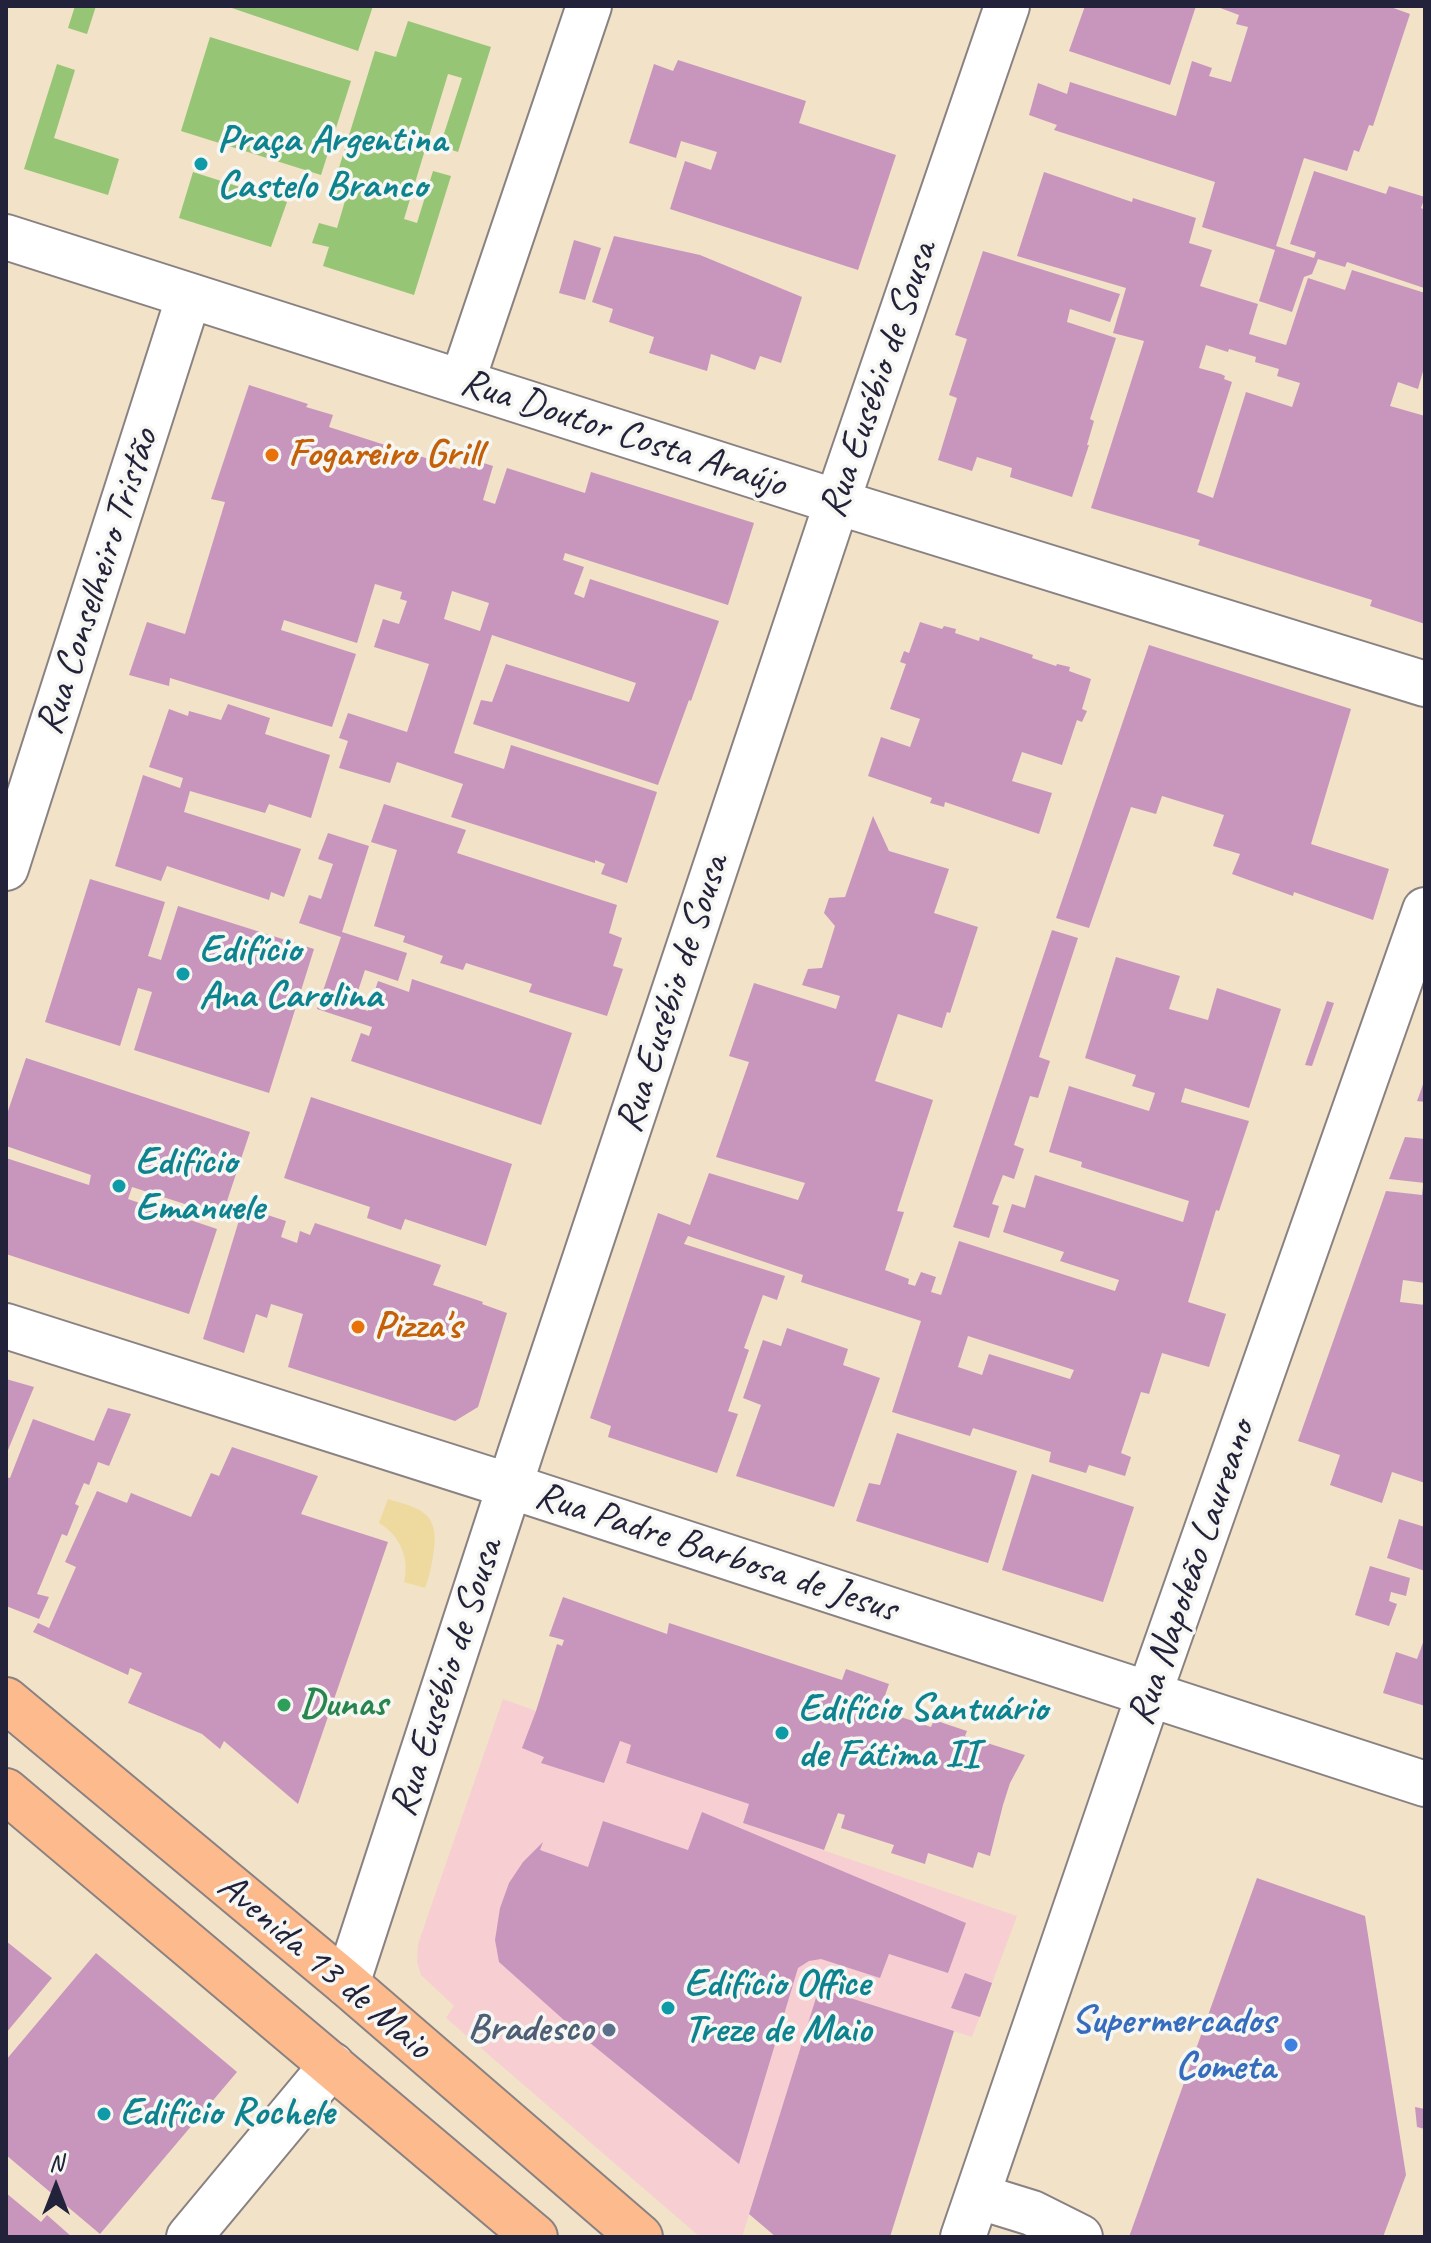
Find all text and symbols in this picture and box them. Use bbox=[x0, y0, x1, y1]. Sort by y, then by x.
place label: Praça Argentina Castelo Branco bbox=[217, 117, 446, 211]
marker: Praça Argentina Castelo Branco bbox=[192, 155, 210, 173]
street label: Rua Eusébio de Sousa bbox=[809, 236, 949, 524]
street label: Rua Doutor Costa Araújo bbox=[455, 359, 791, 509]
street label: Rua Conselheiro Tristão bbox=[26, 423, 170, 741]
place label: Fogareiro Grill bbox=[288, 431, 482, 479]
marker: Fogareiro Grill bbox=[263, 446, 281, 464]
street label: Rua Eusébio de Sousa bbox=[606, 849, 740, 1139]
place label: Edifício Ana Carolina bbox=[199, 927, 382, 1021]
marker: Edifício Ana Carolina bbox=[174, 965, 192, 983]
place label: Edifício Emanuele bbox=[135, 1139, 264, 1233]
marker: Edifício Emanuele bbox=[110, 1177, 128, 1195]
place label: Pizza's bbox=[374, 1303, 461, 1351]
marker: Pizza's bbox=[349, 1318, 367, 1336]
street label: Rua Napoleão Laureano bbox=[1117, 1414, 1267, 1732]
street label: Rua Padre Barbosa de Jesus bbox=[529, 1472, 903, 1634]
street label: Rua Eusébio de Sousa bbox=[380, 1533, 514, 1823]
place label: Dunas bbox=[300, 1681, 387, 1729]
place label: Edifício Santuário de Fátima II bbox=[798, 1686, 1047, 1780]
marker: Dunas bbox=[275, 1696, 293, 1714]
marker: Edifício Santuário de Fátima II bbox=[773, 1724, 791, 1742]
street label: Avenida 13 de Maio bbox=[207, 1863, 441, 2071]
place label: Edifício Office Treze de Maio bbox=[684, 1961, 871, 2055]
place label: Supermercados Cometa bbox=[1071, 1998, 1275, 2092]
marker: Edifício Office Treze de Maio bbox=[659, 1999, 677, 2017]
place label: Bradesco bbox=[468, 2006, 593, 2054]
marker: Bradesco bbox=[600, 2021, 618, 2039]
marker: Supermercados Cometa bbox=[1282, 2036, 1300, 2054]
place label: Edifício Rochele bbox=[120, 2090, 334, 2138]
marker: Edifício Rochele bbox=[95, 2105, 113, 2123]
north arrow bbox=[16, 2147, 96, 2227]
text: N bbox=[49, 2149, 63, 2177]

